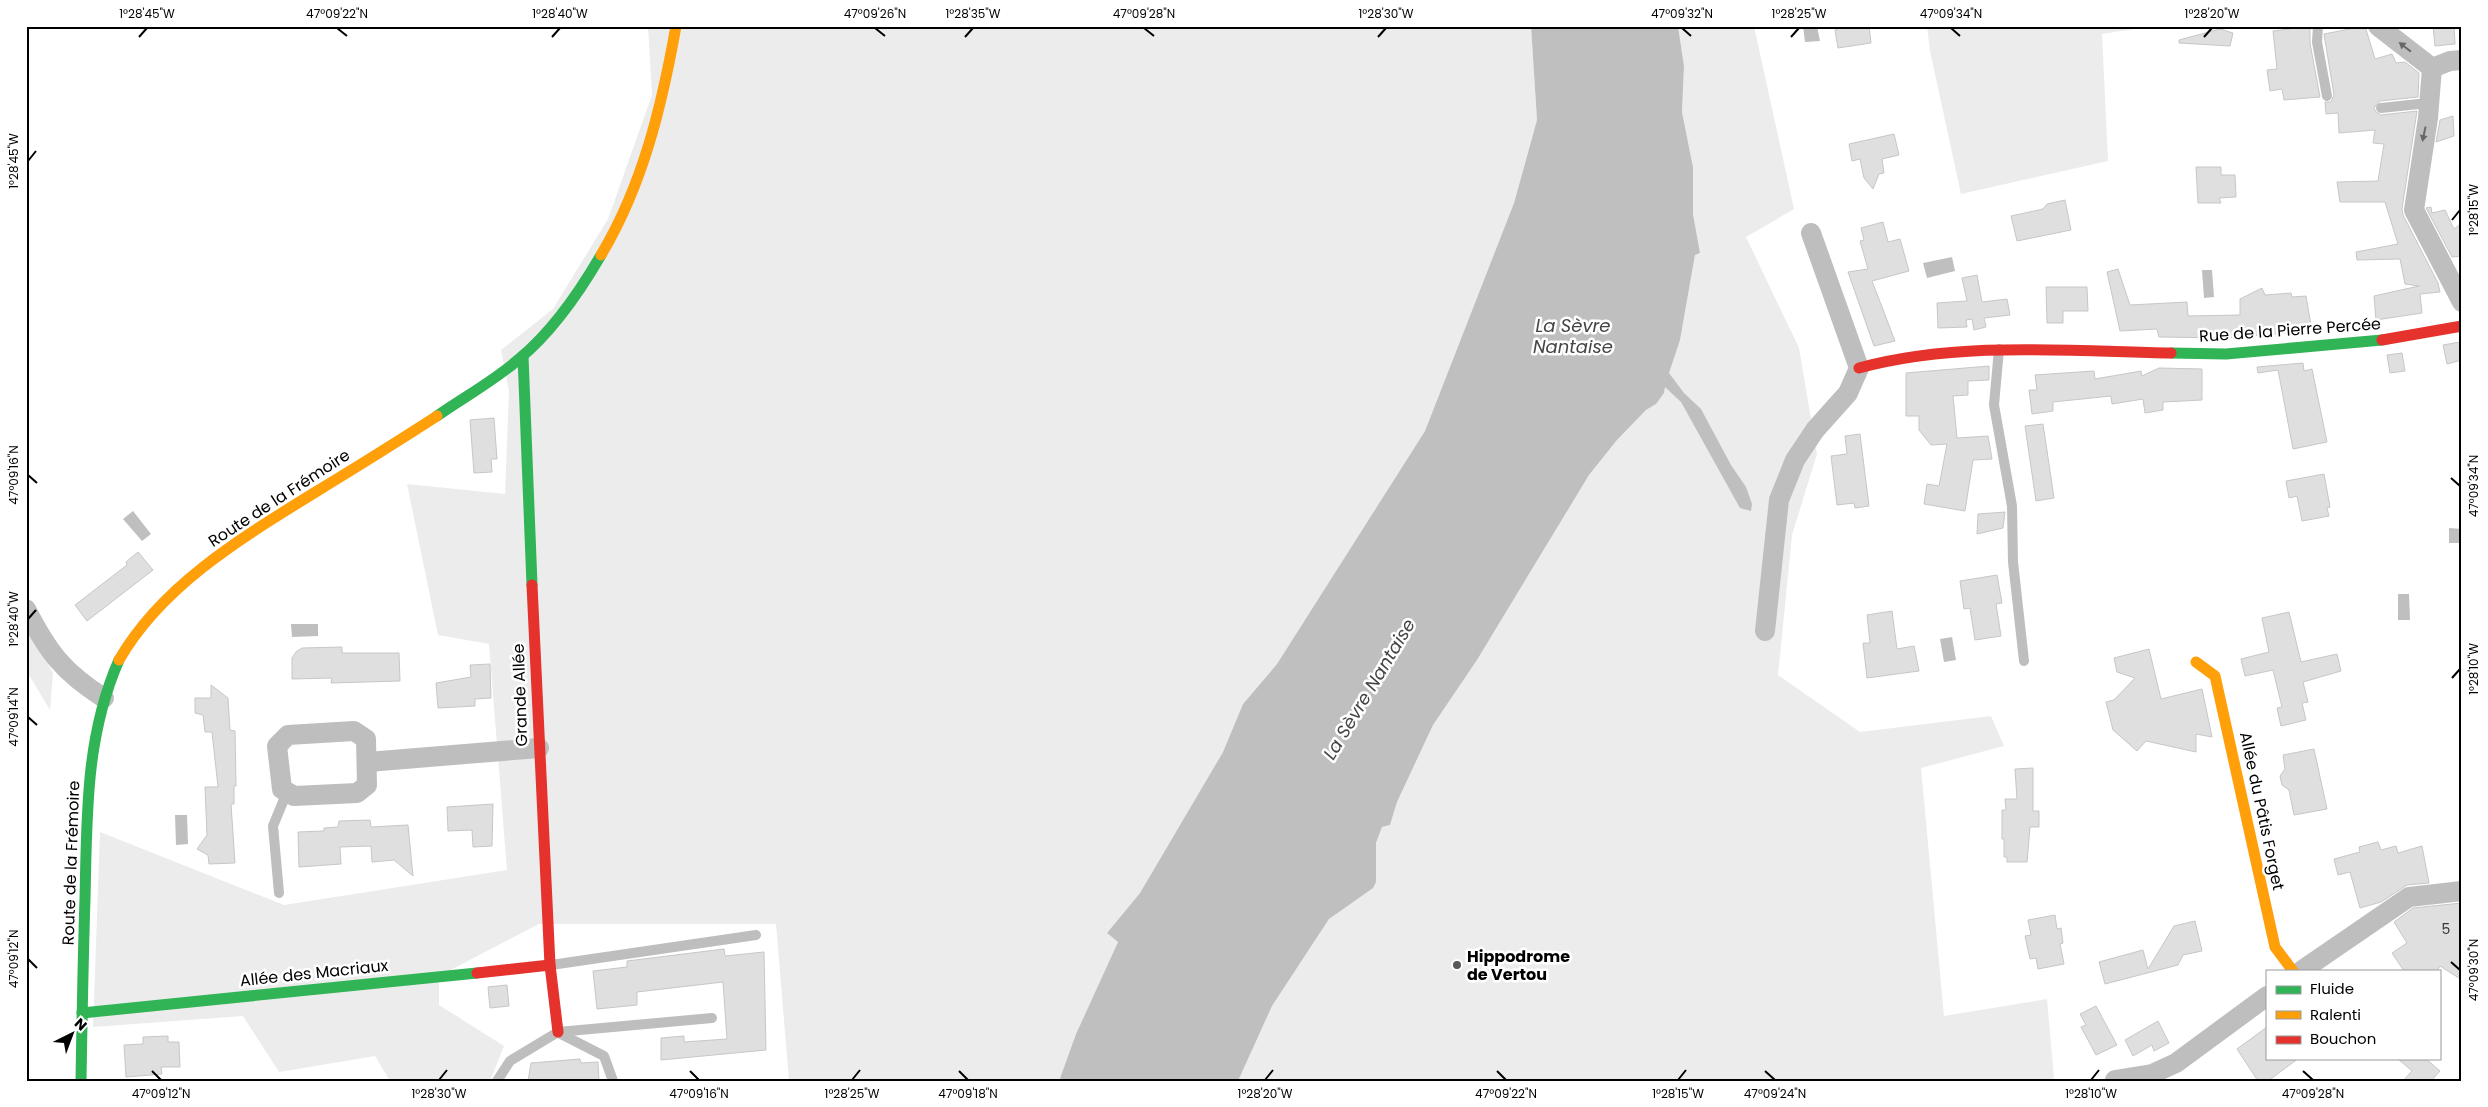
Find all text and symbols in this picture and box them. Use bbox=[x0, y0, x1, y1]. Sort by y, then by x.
text: 1°28'45"W bbox=[119, 5, 175, 22]
text: 47°09'22"N bbox=[306, 5, 368, 22]
text: 1°28'40"W bbox=[532, 5, 588, 22]
text: 47°09'26"N bbox=[844, 5, 906, 22]
text: 1°28'35"W bbox=[946, 5, 1001, 22]
text: 47°09'28"N bbox=[1113, 5, 1175, 22]
text: 1°28'30"W bbox=[1359, 5, 1414, 22]
text: 47°09'32"N bbox=[1651, 5, 1713, 22]
text: 1°28'25"W bbox=[1772, 5, 1827, 22]
text: 47°09'34"N bbox=[1920, 5, 1982, 22]
text: 1°28'20"W bbox=[2185, 5, 2240, 22]
one-way arrow bbox=[2399, 42, 2412, 53]
one-way arrow bbox=[2420, 126, 2428, 142]
text: 1°28'45"W bbox=[5, 133, 22, 189]
text: 1°28'15"W bbox=[2465, 184, 2482, 236]
street label: Rue de la Pierre Percée bbox=[2198, 312, 2382, 348]
water label: La Sèvre Nantaise bbox=[1533, 313, 1613, 359]
street label: Route de la Frémoire bbox=[204, 443, 354, 553]
text: 47°09'16"N bbox=[5, 445, 22, 505]
text: 47°09'34"N bbox=[2465, 455, 2482, 517]
text: 1°28'40"W bbox=[5, 591, 22, 647]
water label: La Sèvre Nantaise bbox=[1317, 614, 1421, 764]
street label: Grande Allée bbox=[507, 643, 533, 747]
text: 1°28'10"W bbox=[2465, 643, 2482, 695]
text: 47°09'14"N bbox=[5, 687, 22, 747]
street label: Allée du Pâtis Forget bbox=[2234, 730, 2290, 892]
street label: Route de la Frémoire bbox=[57, 780, 85, 946]
house number: 5 bbox=[2442, 919, 2450, 939]
text: 47°09'12"N bbox=[5, 930, 22, 988]
text: 47°09'30"N bbox=[2465, 939, 2482, 1001]
place label: Hippodrome de Vertou bbox=[1467, 945, 1570, 986]
street label: Allée des Macriaux bbox=[239, 954, 390, 992]
marker: Hippodrome de Vertou bbox=[1451, 959, 1463, 971]
legend bbox=[2266, 970, 2440, 1060]
text: Fluide bbox=[2310, 978, 2354, 999]
text: Ralenti bbox=[2310, 1004, 2361, 1025]
north arrow bbox=[48, 1010, 98, 1060]
text: N bbox=[70, 1013, 91, 1035]
text: Bouchon bbox=[2310, 1028, 2376, 1049]
text: 47°09'12"N bbox=[132, 1085, 190, 1102]
text: 1°28'30"W bbox=[412, 1085, 467, 1102]
text: 47°09'16"N bbox=[669, 1085, 729, 1102]
text: 1°28'25"W bbox=[825, 1085, 880, 1102]
text: 47°09'18"N bbox=[938, 1085, 998, 1102]
text: 1°28'20"W bbox=[1238, 1085, 1293, 1102]
text: 47°09'22"N bbox=[1475, 1085, 1537, 1102]
text: 1°28'15"W bbox=[1652, 1085, 1704, 1102]
text: 47°09'24"N bbox=[1744, 1085, 1806, 1102]
text: 1°28'10"W bbox=[2065, 1085, 2117, 1102]
text: 47°09'28"N bbox=[2282, 1085, 2344, 1102]

